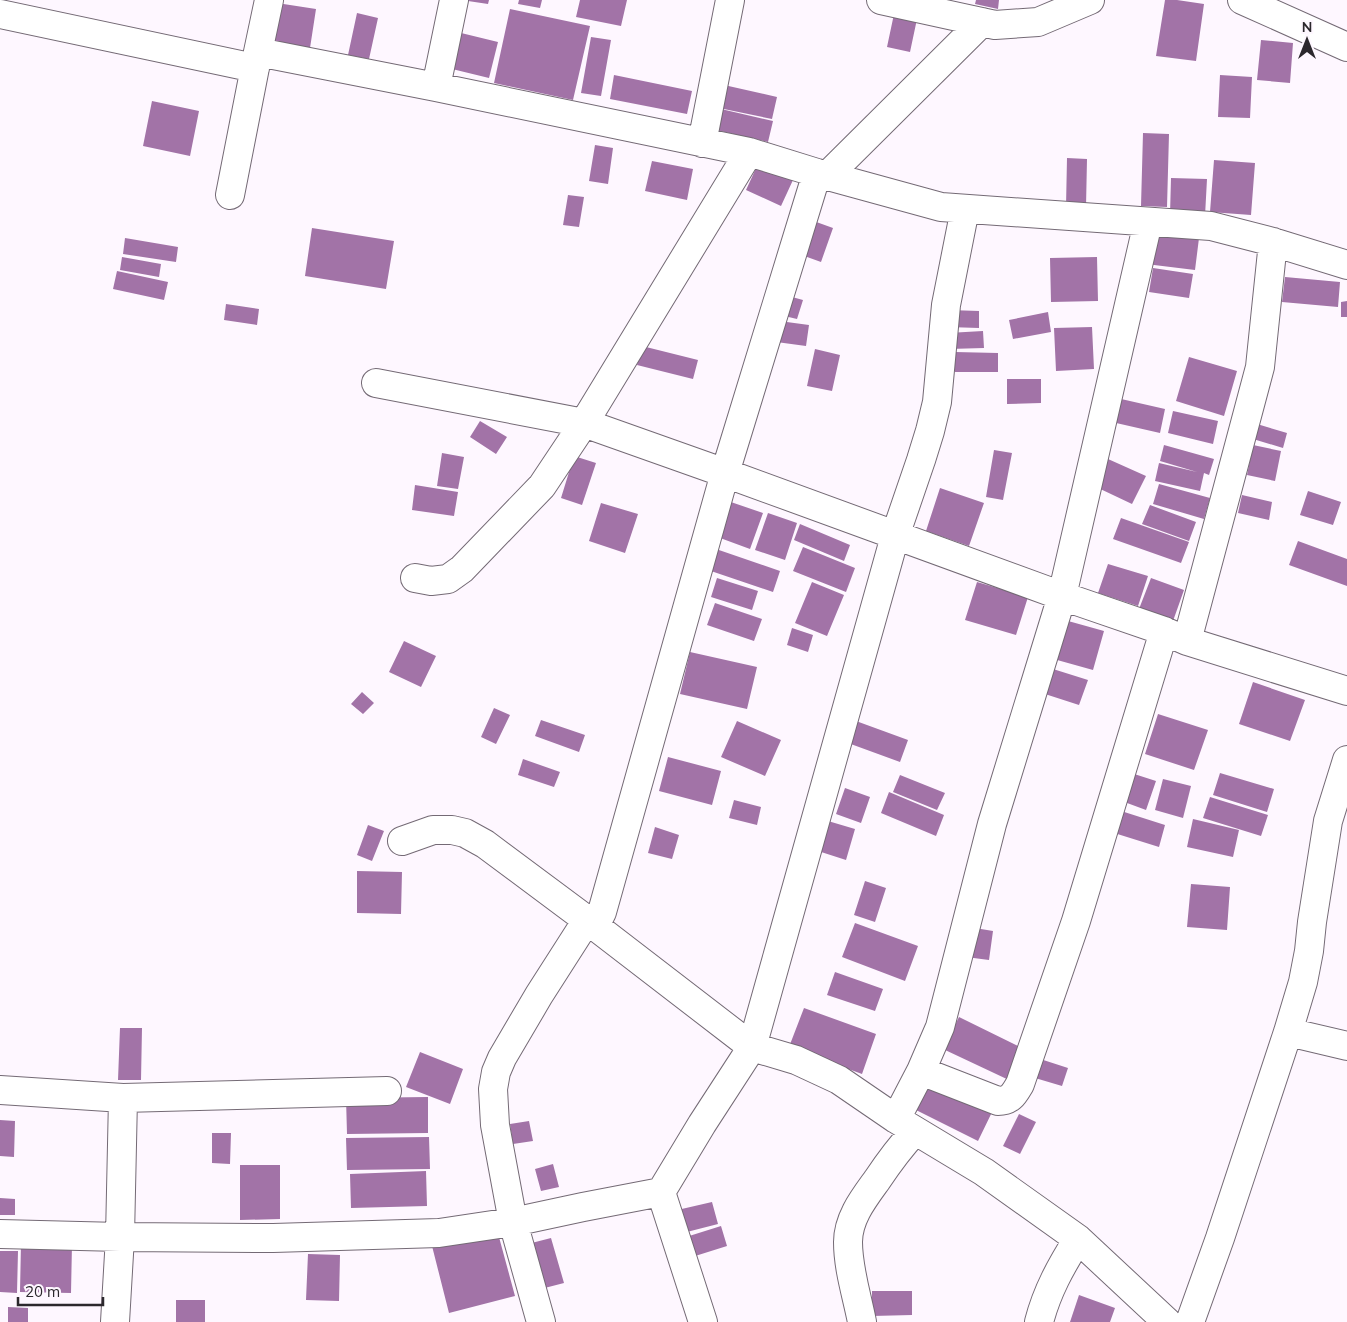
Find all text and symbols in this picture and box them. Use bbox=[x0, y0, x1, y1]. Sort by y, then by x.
north arrow bbox=[1282, 15, 1332, 65]
text: N bbox=[1302, 18, 1312, 36]
scale bar bbox=[18, 1274, 102, 1306]
text: 20 m bbox=[25, 1282, 60, 1301]

